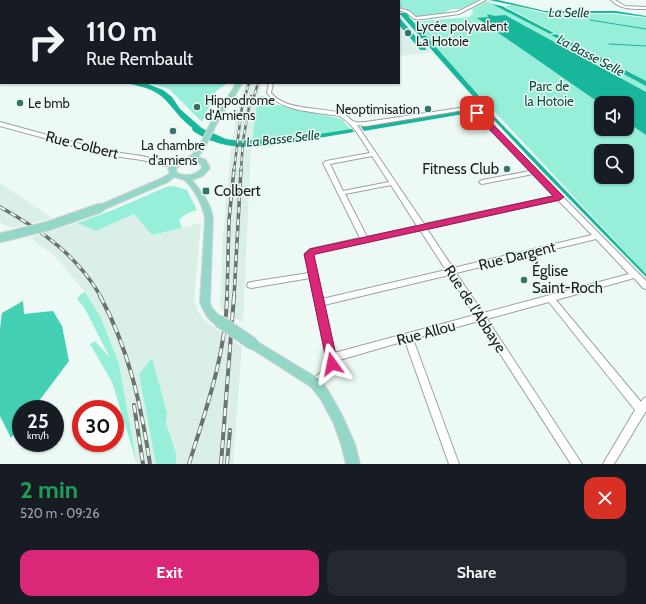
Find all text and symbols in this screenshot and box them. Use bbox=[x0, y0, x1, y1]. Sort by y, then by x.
water label: La Selle bbox=[549, 4, 590, 20]
text: 110 m bbox=[86, 14, 157, 48]
icon: right bbox=[20, 16, 72, 68]
place label: Lycée polyvalent La Hotoie bbox=[416, 18, 508, 49]
marker: Lycée polyvalent La Hotoie bbox=[403, 28, 413, 38]
water label: La Basse Selle bbox=[555, 31, 627, 79]
text: Rue Rembault bbox=[86, 48, 193, 70]
park label: Parc de la Hotoie bbox=[524, 78, 574, 109]
place label: Hippodrome d'Amiens bbox=[205, 92, 275, 123]
place label: Le bmb bbox=[28, 95, 70, 111]
pin bbox=[460, 96, 494, 130]
map controls bbox=[594, 96, 634, 184]
button: sound bbox=[594, 96, 634, 136]
marker: Le bmb bbox=[15, 98, 25, 108]
place label: Neoptimisation bbox=[336, 101, 420, 117]
marker: Hippodrome d'Amiens bbox=[192, 102, 202, 112]
icon: arrive bbox=[466, 102, 488, 124]
marker: Neoptimisation bbox=[423, 104, 433, 114]
marker: La chambre d'amiens bbox=[168, 126, 178, 136]
water label: La Basse Selle bbox=[246, 126, 321, 150]
street label: Rue Colbert bbox=[44, 127, 120, 163]
place label: La chambre d'amiens bbox=[141, 137, 205, 168]
button: search bbox=[594, 144, 634, 184]
place label: Fitness Club bbox=[422, 160, 499, 178]
marker: Fitness Club bbox=[502, 164, 512, 174]
place label: Colbert bbox=[214, 182, 261, 200]
marker: Colbert bbox=[201, 186, 211, 196]
street label: Rue Dargent bbox=[477, 238, 557, 274]
place label: Église Saint-Roch bbox=[532, 261, 603, 297]
street label: Rue de l'Abbaye bbox=[440, 262, 510, 356]
marker: Église Saint-Roch bbox=[519, 275, 529, 285]
street label: Rue Allou bbox=[395, 317, 457, 349]
position arrow bbox=[311, 343, 353, 385]
speed limit sign: 30 bbox=[72, 400, 124, 452]
text: 25 bbox=[27, 409, 49, 433]
text: km/h bbox=[27, 429, 49, 442]
text: 2 min bbox=[20, 475, 78, 504]
button: close bbox=[584, 477, 626, 519]
text: 520 m · 09:26 bbox=[20, 505, 100, 521]
button: Exit bbox=[20, 550, 319, 596]
button: Share bbox=[327, 550, 626, 596]

